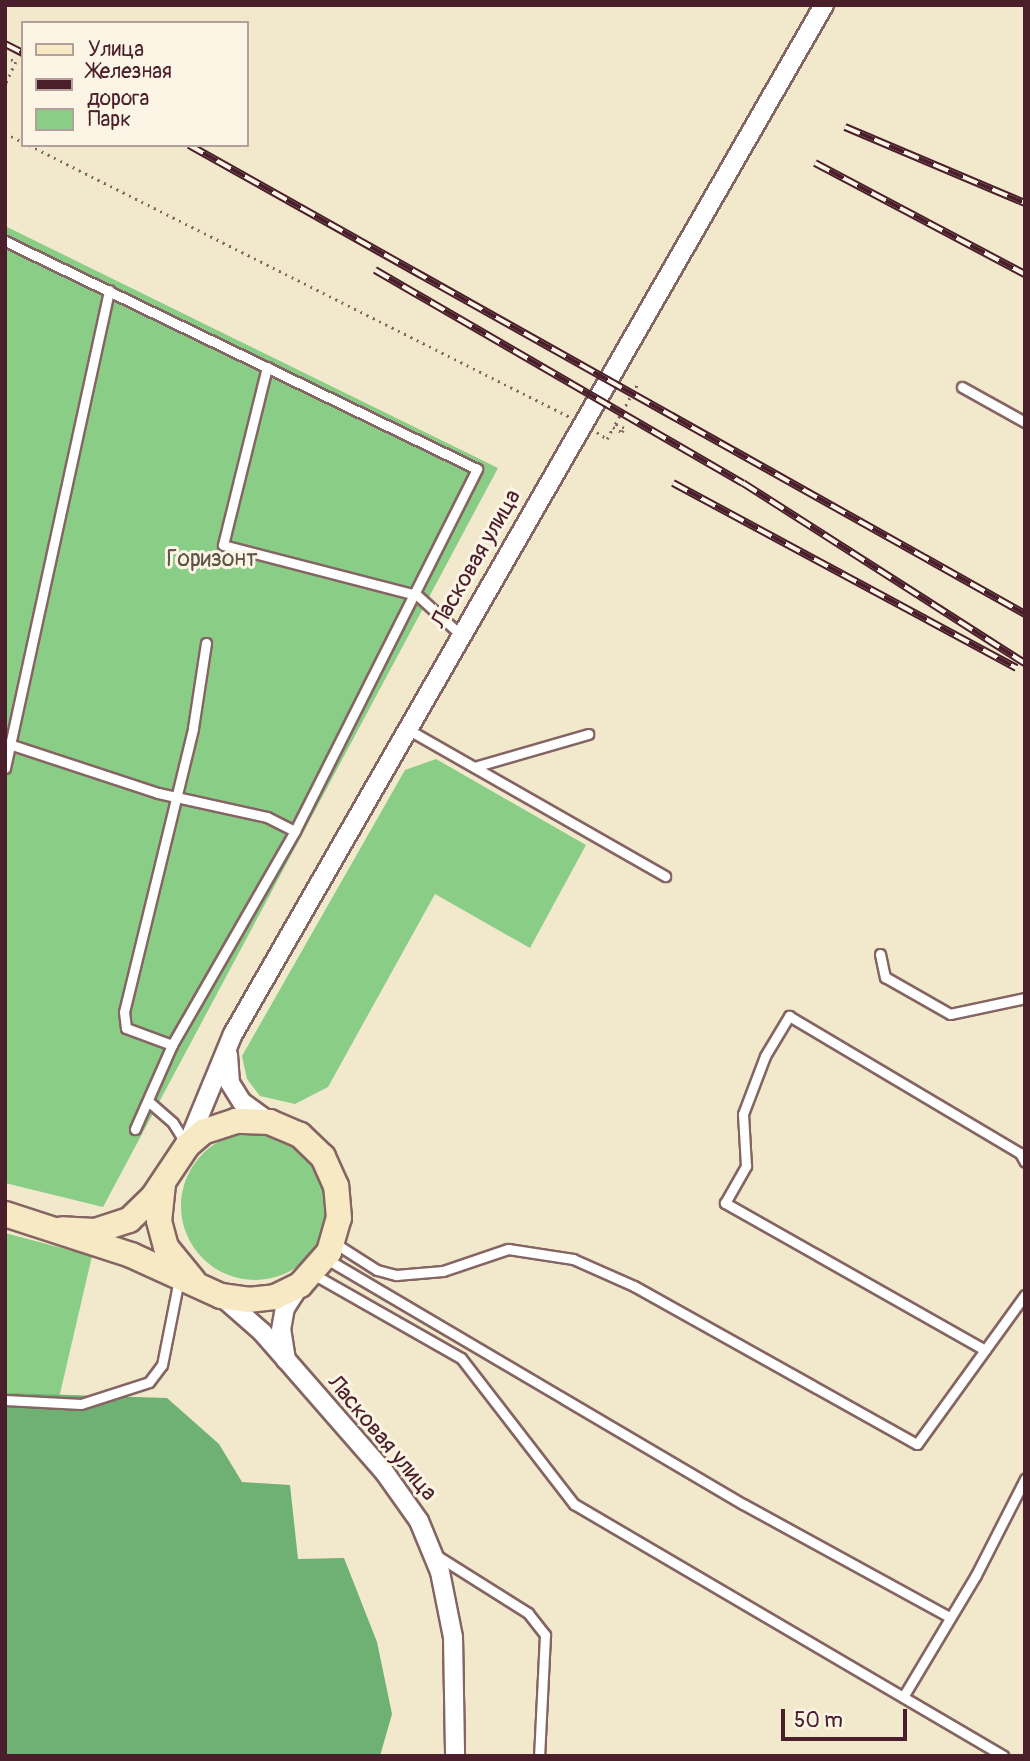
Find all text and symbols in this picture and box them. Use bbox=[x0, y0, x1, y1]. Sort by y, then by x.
legend bbox=[21, 21, 248, 147]
text: Улица bbox=[88, 36, 144, 63]
text: Железная дорога bbox=[87, 58, 172, 112]
text: Парк bbox=[88, 106, 131, 133]
street label: Ласковая улица bbox=[425, 485, 527, 633]
park label: Горизонт bbox=[167, 545, 257, 573]
street label: Ласковая улица bbox=[321, 1370, 443, 1506]
scale bar bbox=[785, 1694, 911, 1738]
text: 50 m bbox=[794, 1707, 843, 1734]

